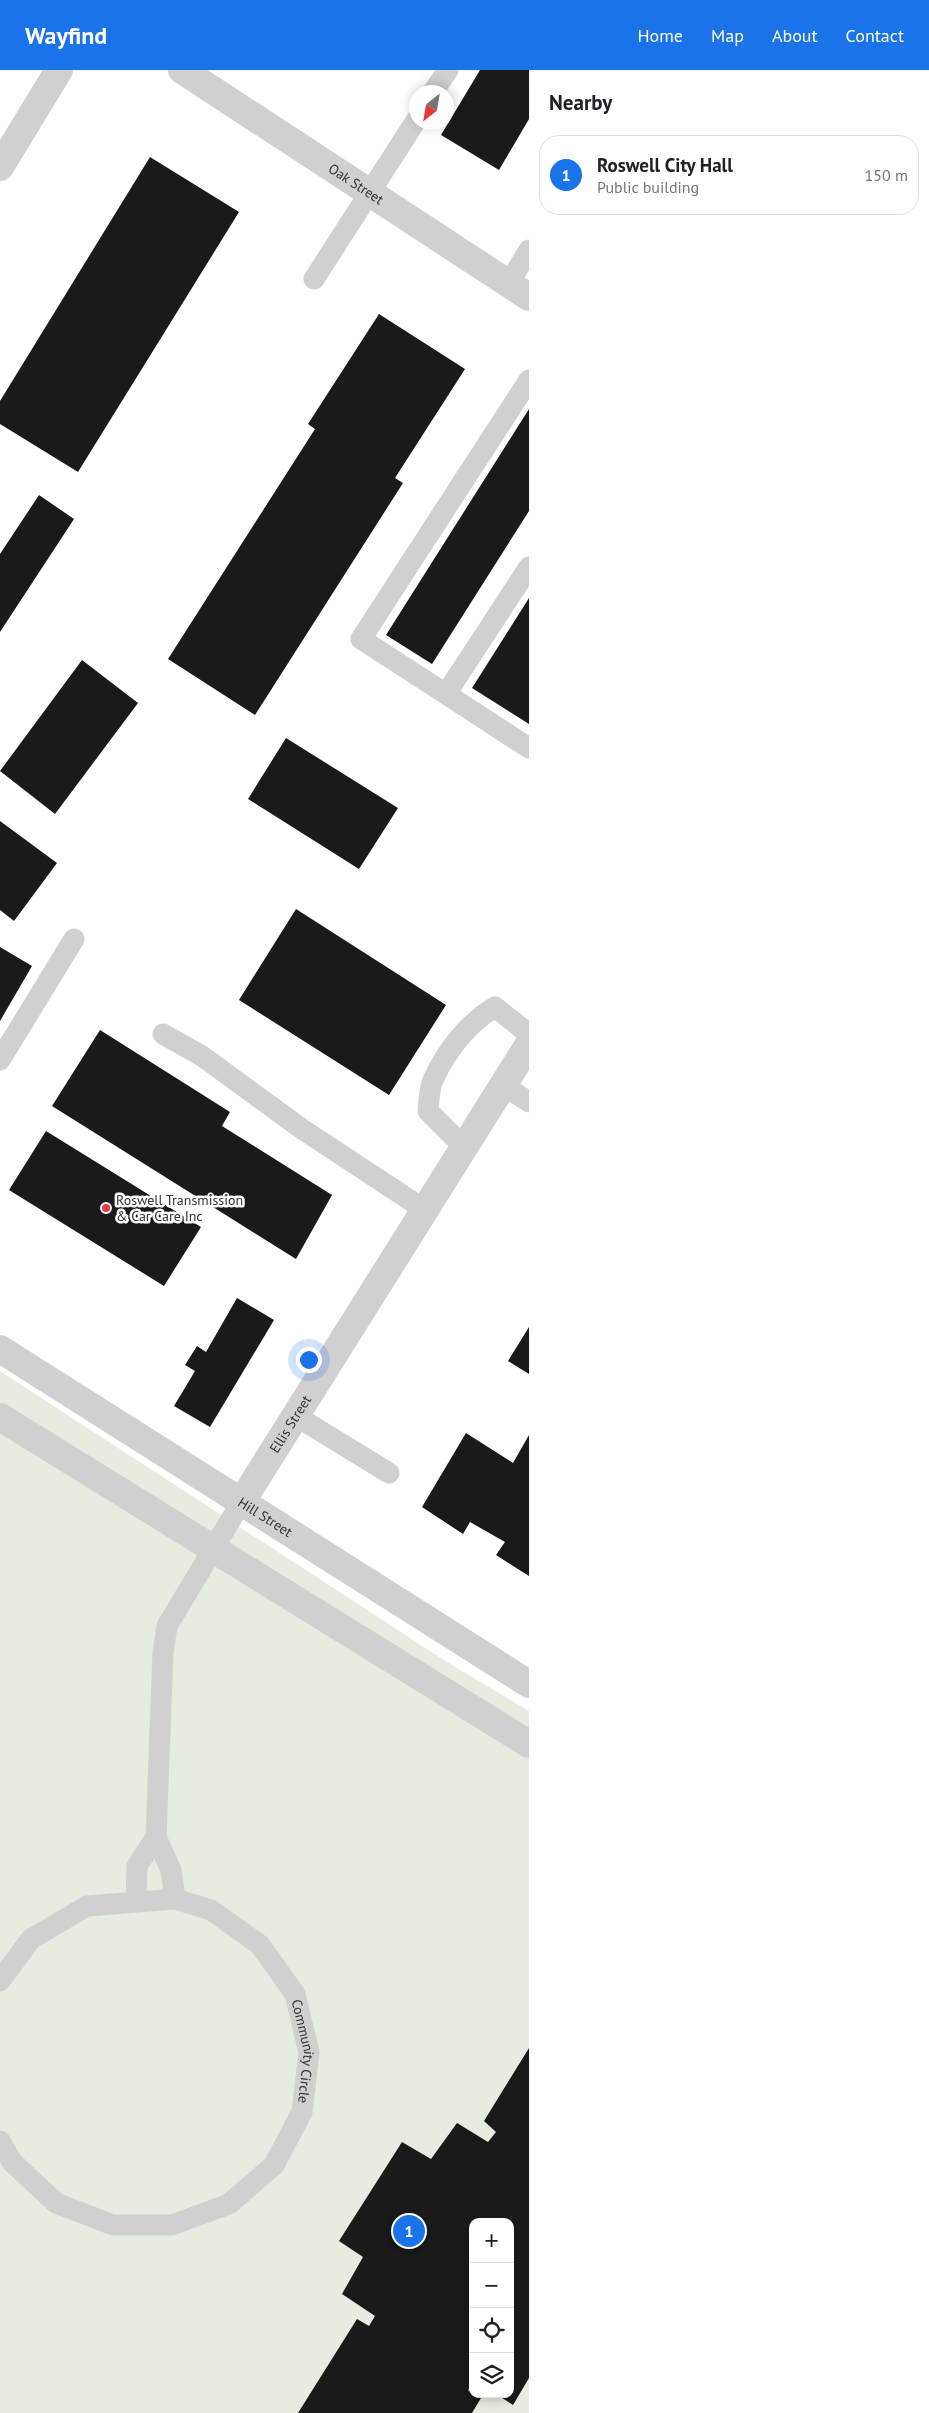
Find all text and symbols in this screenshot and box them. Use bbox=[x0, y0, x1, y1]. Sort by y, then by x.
text: Wayfind bbox=[25, 20, 107, 51]
text: Home bbox=[637, 24, 683, 47]
text: Map bbox=[711, 24, 744, 47]
text: About bbox=[772, 24, 818, 47]
text: Contact bbox=[846, 24, 904, 47]
north arrow bbox=[409, 85, 454, 130]
text: Nearby bbox=[549, 89, 612, 116]
text: Roswell City Hall bbox=[597, 153, 733, 177]
street label: Oak Street bbox=[325, 159, 387, 209]
text: 1 bbox=[561, 165, 571, 185]
text: 150 m bbox=[865, 165, 908, 185]
text: Public building bbox=[597, 177, 699, 197]
place label: Roswell Transmission & Car Care Inc bbox=[116, 1191, 243, 1225]
marker: Roswell Transmission & Car Care Inc bbox=[100, 1202, 112, 1214]
your location bbox=[296, 1347, 322, 1373]
street label: Ellis Street bbox=[266, 1391, 315, 1456]
street label: Hill Street bbox=[235, 1493, 296, 1541]
street label: Community Circle bbox=[288, 1997, 318, 2104]
pin: 1 bbox=[393, 2212, 425, 2250]
map controls bbox=[469, 2218, 514, 2398]
button: + bbox=[469, 2218, 514, 2263]
button: − bbox=[469, 2263, 514, 2308]
button: locate bbox=[469, 2308, 514, 2353]
button: layers bbox=[469, 2353, 514, 2398]

